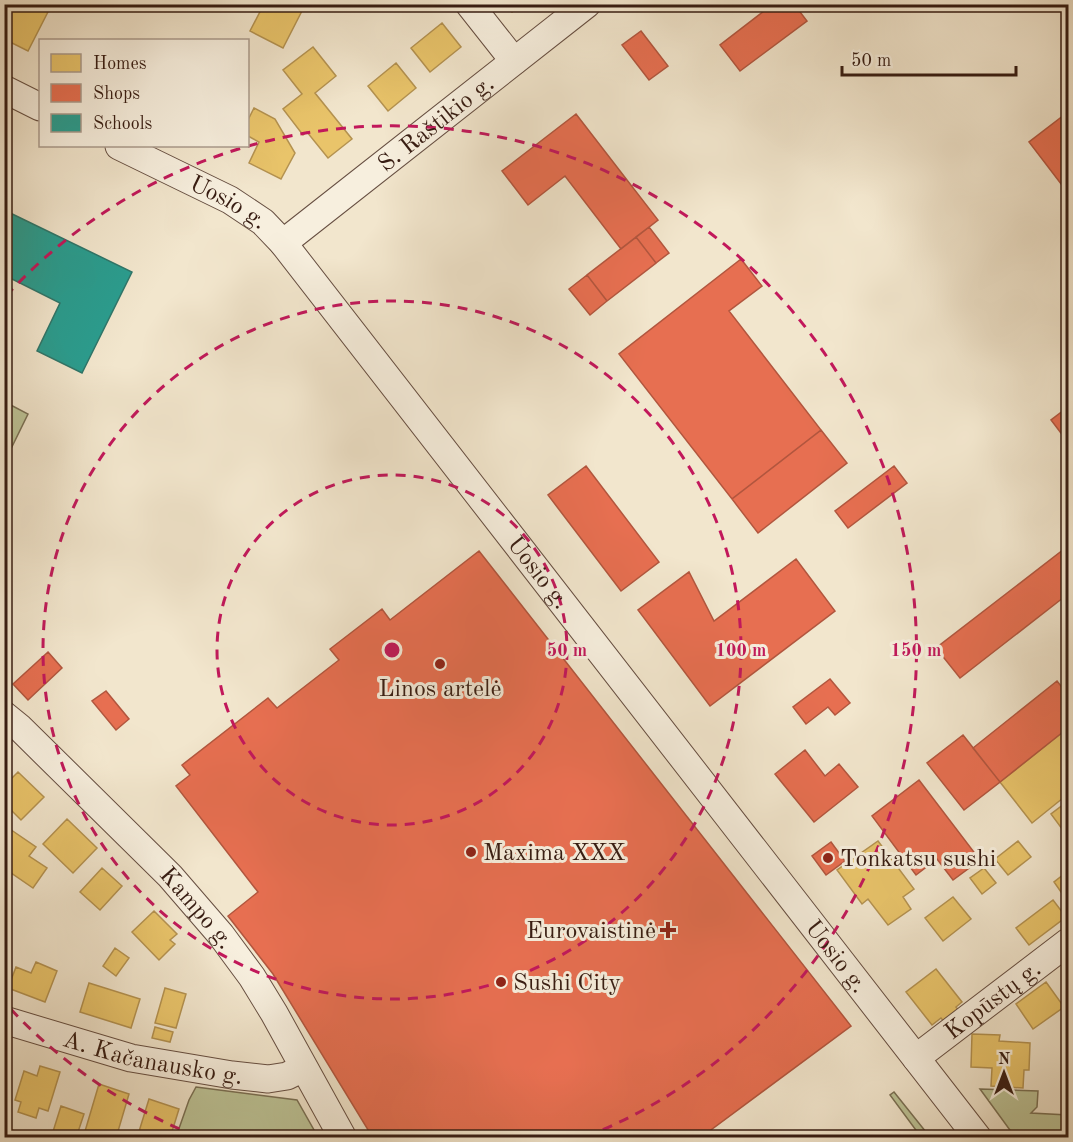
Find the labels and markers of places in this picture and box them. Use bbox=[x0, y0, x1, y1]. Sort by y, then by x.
centre of rings bbox=[382, 640, 402, 660]
marker: Linos artelė bbox=[433, 657, 447, 671]
place label: Linos artelė bbox=[378, 678, 502, 702]
place label: Maxima XXX bbox=[483, 842, 626, 866]
marker: Maxima XXX bbox=[464, 845, 478, 859]
place label: Tonkatsu sushi bbox=[840, 848, 996, 872]
marker: Tonkatsu sushi bbox=[821, 851, 835, 865]
place label: Eurovaistinė bbox=[526, 920, 656, 944]
marker: Eurovaistinė bbox=[661, 923, 675, 937]
place label: Sushi City bbox=[513, 972, 621, 996]
marker: Sushi City bbox=[494, 975, 508, 989]

